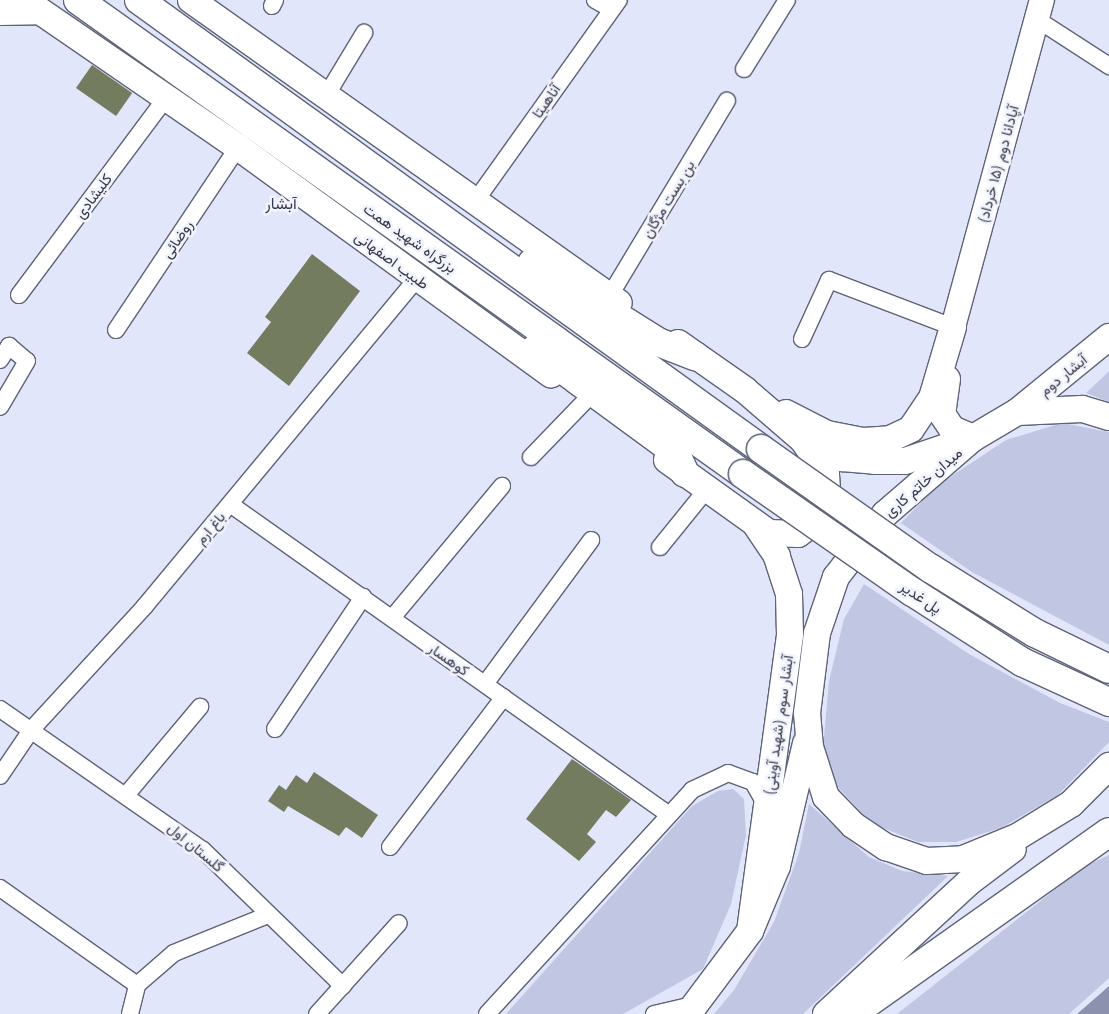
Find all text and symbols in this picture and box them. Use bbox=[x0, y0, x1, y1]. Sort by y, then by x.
street label: آناهیتا bbox=[528, 81, 564, 121]
street label: آپادانا دوم (۱۵ خرداد) bbox=[974, 103, 1022, 225]
street label: بن بست مژگان bbox=[638, 157, 698, 241]
street label: کلیشادی bbox=[70, 170, 116, 222]
district label: آبشار bbox=[265, 194, 297, 214]
street label: بزرگراه شهید همت bbox=[360, 199, 460, 277]
street label: روضائی bbox=[158, 216, 196, 262]
street label: طبیب اصفهانی bbox=[351, 227, 433, 293]
street label: آبشار دوم bbox=[1035, 350, 1091, 400]
street label: میدان خاتم کاری bbox=[880, 443, 966, 521]
street label: باغ ارم bbox=[191, 508, 229, 548]
street label: پل غدیر bbox=[897, 577, 945, 617]
street label: کوهسار bbox=[425, 639, 473, 679]
street label: آبشار سوم (شهید آوینی) bbox=[759, 654, 797, 796]
street label: گلستان اول bbox=[164, 818, 228, 876]

